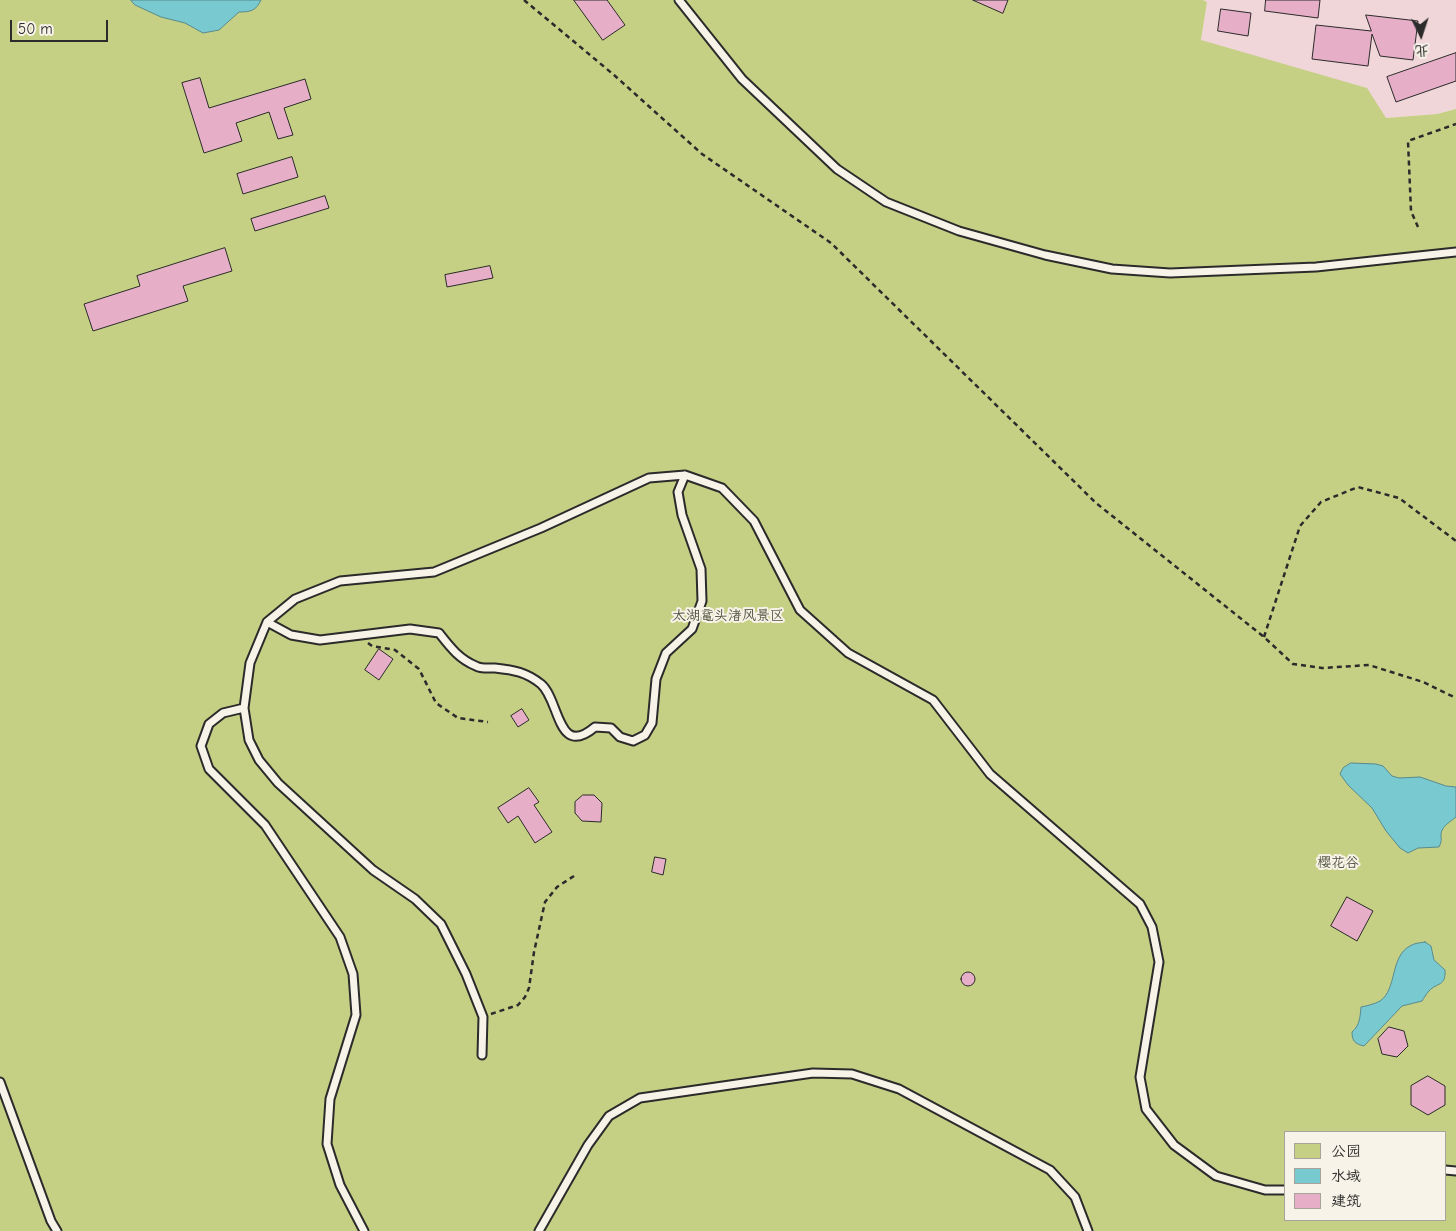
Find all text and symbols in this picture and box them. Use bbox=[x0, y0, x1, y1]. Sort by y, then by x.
scale bar bbox=[12, 10, 110, 42]
north arrow bbox=[1396, 10, 1446, 60]
text: 50 m bbox=[18, 20, 53, 38]
text: 北 bbox=[1415, 41, 1430, 59]
park label: 太湖鼋头渚风景区 bbox=[672, 608, 784, 624]
park label: 樱花谷 bbox=[1317, 855, 1359, 871]
legend bbox=[1284, 1131, 1446, 1221]
text: 公园 bbox=[1331, 1142, 1361, 1160]
text: 水域 bbox=[1331, 1167, 1361, 1185]
text: 建筑 bbox=[1331, 1192, 1361, 1210]

